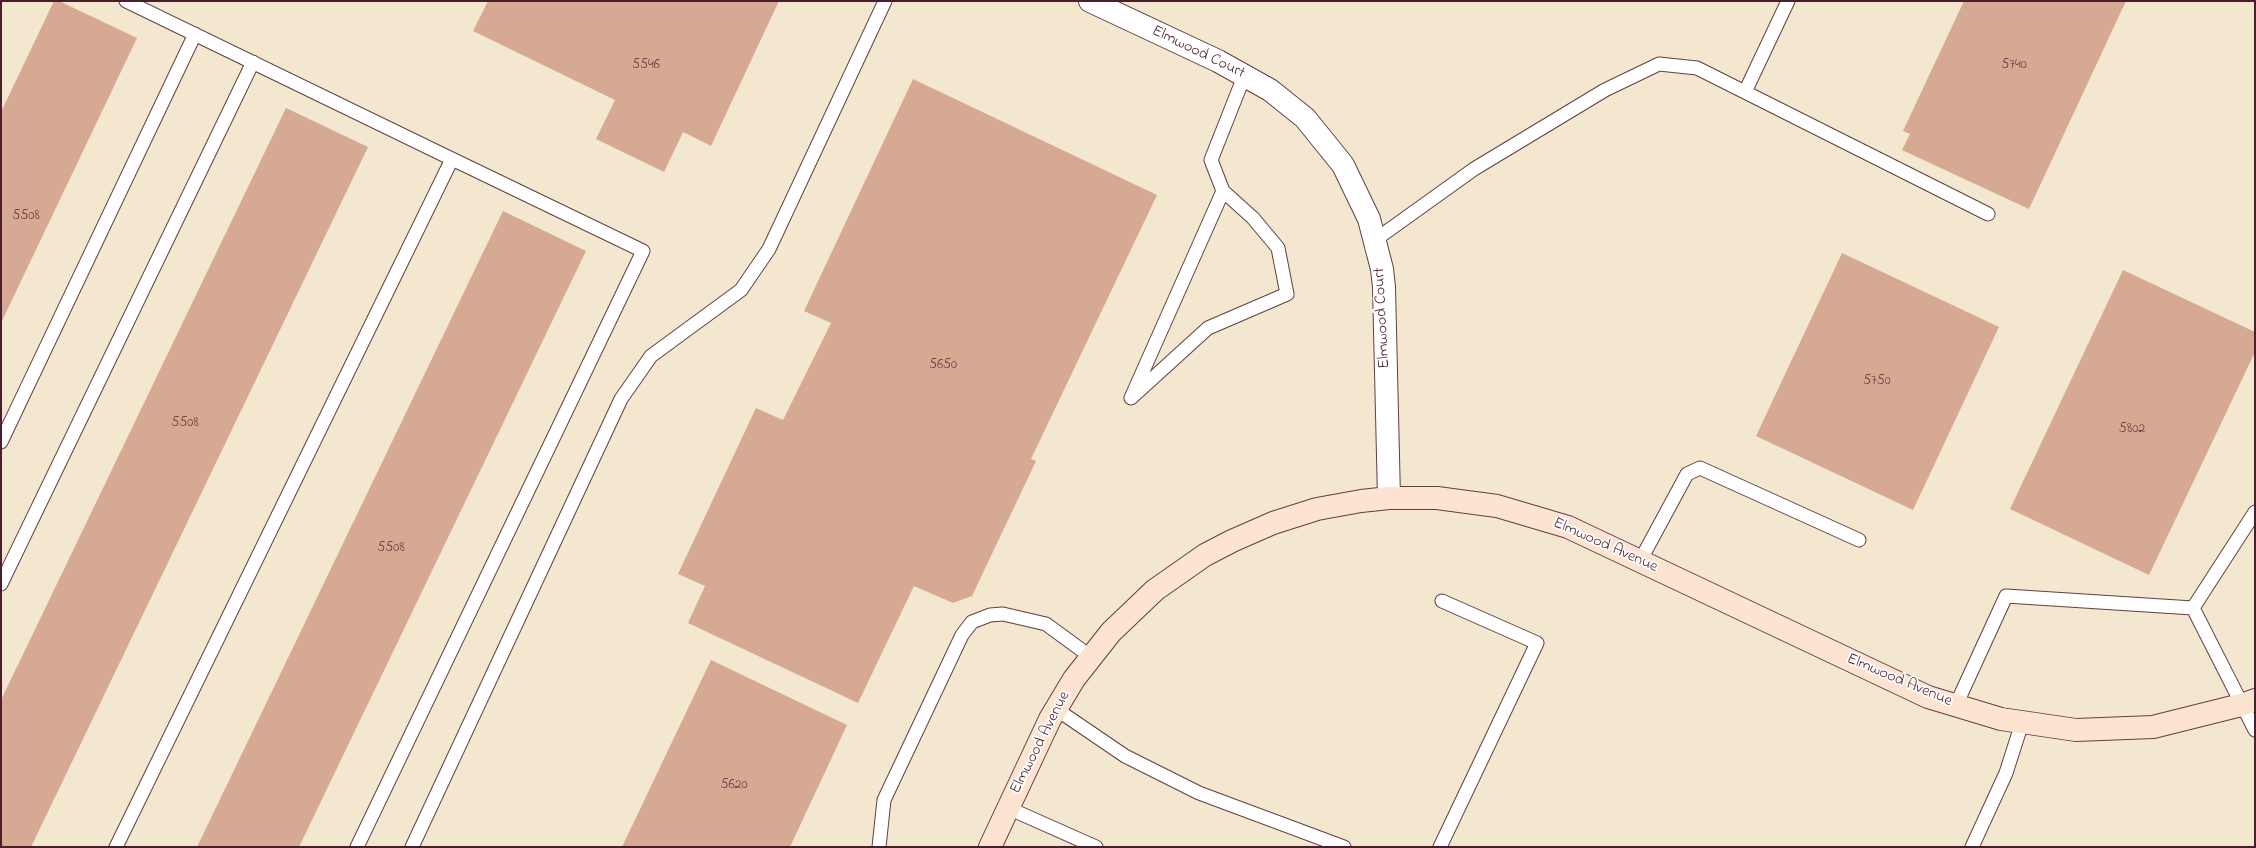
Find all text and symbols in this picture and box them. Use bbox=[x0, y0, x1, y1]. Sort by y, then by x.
street label: Elmwood Court bbox=[1148, 22, 1248, 84]
house number: 5546 bbox=[632, 58, 660, 74]
house number: 5740 bbox=[2001, 58, 2027, 74]
house number: 5508 bbox=[12, 209, 40, 225]
street label: Elmwood Court bbox=[1371, 267, 1395, 369]
house number: 5650 bbox=[929, 358, 957, 374]
house number: 5750 bbox=[1863, 374, 1891, 390]
house number: 5508 bbox=[171, 416, 199, 432]
house number: 5802 bbox=[2119, 422, 2145, 438]
street label: Elmwood Avenue bbox=[1550, 514, 1660, 578]
house number: 5508 bbox=[377, 541, 405, 557]
street label: Elmwood Avenue bbox=[1843, 650, 1955, 712]
street label: Elmwood Avenue bbox=[1007, 688, 1075, 798]
house number: 5620 bbox=[720, 778, 748, 794]

